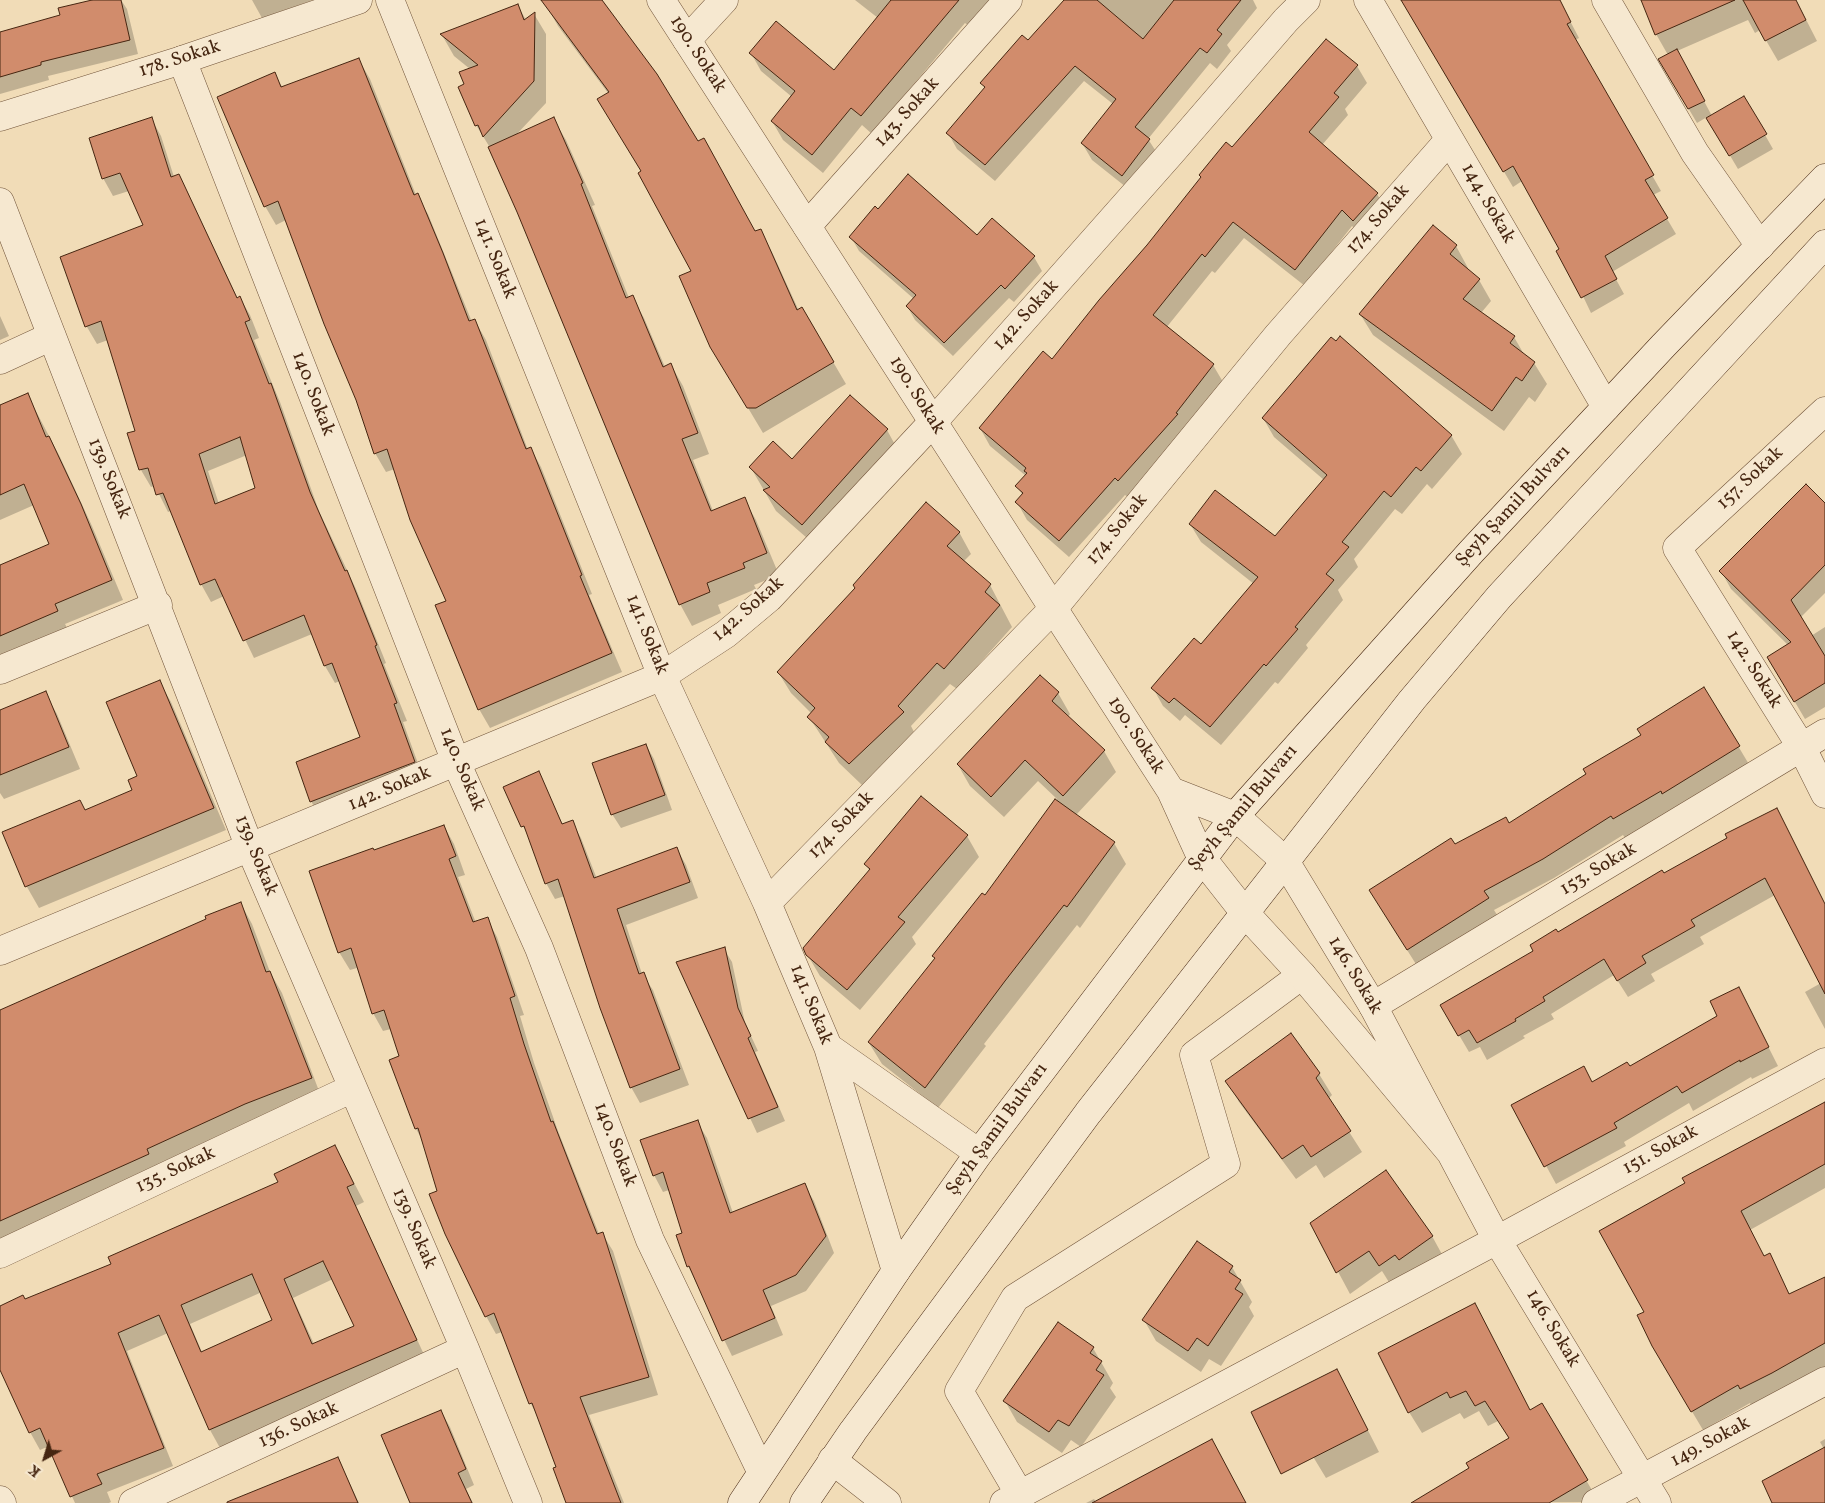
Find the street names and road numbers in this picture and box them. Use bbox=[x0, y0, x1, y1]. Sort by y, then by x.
street label: 190. Sokak bbox=[664, 12, 730, 98]
street label: 178. Sokak bbox=[136, 36, 224, 84]
street label: 143. Sokak bbox=[871, 73, 945, 153]
street label: 144. Sokak bbox=[1455, 160, 1519, 248]
street label: 174. Sokak bbox=[1343, 180, 1415, 260]
street label: 141. Sokak bbox=[468, 215, 520, 303]
street label: 142. Sokak bbox=[989, 276, 1065, 356]
street label: 140. Sokak bbox=[285, 349, 339, 439]
street label: 190. Sokak bbox=[883, 353, 949, 439]
street label: 139. Sokak bbox=[81, 435, 135, 523]
street label: Şeyh Şamil Bulvarı bbox=[1452, 441, 1576, 573]
street label: 157. Sokak bbox=[1713, 442, 1789, 516]
street label: 174. Sokak bbox=[1082, 490, 1154, 570]
street label: 142. Sokak bbox=[708, 573, 790, 647]
street label: 141. Sokak bbox=[620, 591, 672, 679]
street label: 142. Sokak bbox=[1720, 627, 1786, 713]
street label: 190. Sokak bbox=[1102, 693, 1168, 779]
street label: 140. Sokak bbox=[433, 725, 489, 815]
street label: Şeyh Şamil Bulvarı bbox=[1184, 741, 1304, 877]
street label: 142. Sokak bbox=[345, 762, 435, 818]
street label: 174. Sokak bbox=[804, 788, 880, 864]
street label: 139. Sokak bbox=[228, 812, 282, 900]
street label: 153. Sokak bbox=[1557, 838, 1641, 902]
street label: 146. Sokak bbox=[1322, 933, 1386, 1019]
street label: 141. Sokak bbox=[784, 961, 836, 1049]
street label: Şeyh Şamil Bulvarı bbox=[942, 1059, 1054, 1201]
street label: 140. Sokak bbox=[587, 1100, 641, 1190]
street label: 151. Sokak bbox=[1619, 1121, 1703, 1181]
street label: 135. Sokak bbox=[133, 1143, 219, 1199]
street label: 139. Sokak bbox=[386, 1185, 440, 1273]
street label: 146. Sokak bbox=[1520, 1286, 1584, 1372]
street label: 136. Sokak bbox=[255, 1398, 343, 1454]
street label: 149. Sokak bbox=[1667, 1413, 1755, 1473]

